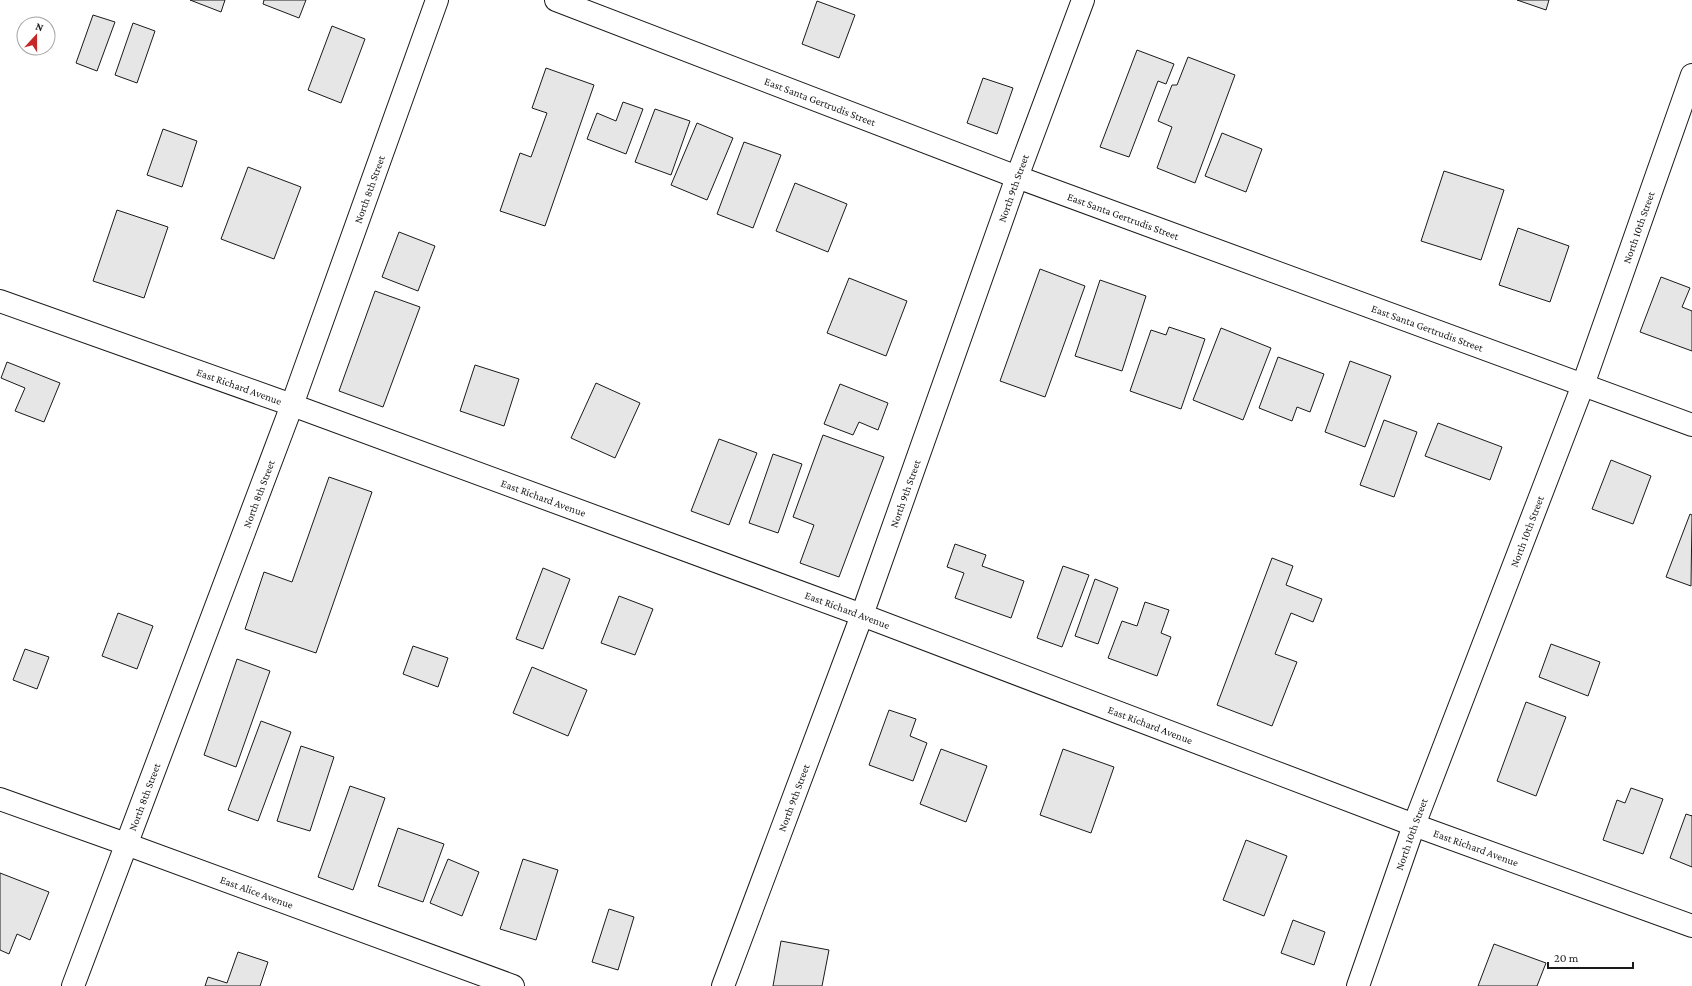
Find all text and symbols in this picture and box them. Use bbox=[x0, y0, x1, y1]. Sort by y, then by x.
north arrow bbox=[16, 16, 56, 56]
text: N bbox=[34, 20, 46, 34]
street label: East Santa Gertrudis Street bbox=[763, 75, 878, 128]
street label: North 9th Street bbox=[996, 152, 1031, 224]
street label: North 8th Street bbox=[352, 153, 387, 225]
street label: North 10th Street bbox=[1620, 189, 1657, 265]
street label: East Santa Gertrudis Street bbox=[1066, 190, 1181, 242]
street label: East Santa Gertrudis Street bbox=[1370, 302, 1485, 354]
street label: East Richard Avenue bbox=[195, 366, 284, 407]
street label: North 8th Street bbox=[240, 458, 277, 529]
street label: North 9th Street bbox=[887, 458, 923, 529]
street label: East Richard Avenue bbox=[499, 477, 588, 519]
street label: North 10th Street bbox=[1508, 494, 1546, 569]
street label: East Richard Avenue bbox=[803, 589, 892, 631]
street label: East Richard Avenue bbox=[1106, 703, 1195, 746]
street label: North 8th Street bbox=[126, 761, 163, 833]
street label: North 9th Street bbox=[775, 762, 812, 833]
street label: North 10th Street bbox=[1393, 796, 1430, 872]
street label: East Richard Avenue bbox=[1432, 827, 1520, 869]
street label: East Alice Avenue bbox=[218, 873, 295, 911]
scale bar bbox=[1548, 944, 1633, 970]
text: 20 m bbox=[1554, 951, 1579, 965]

